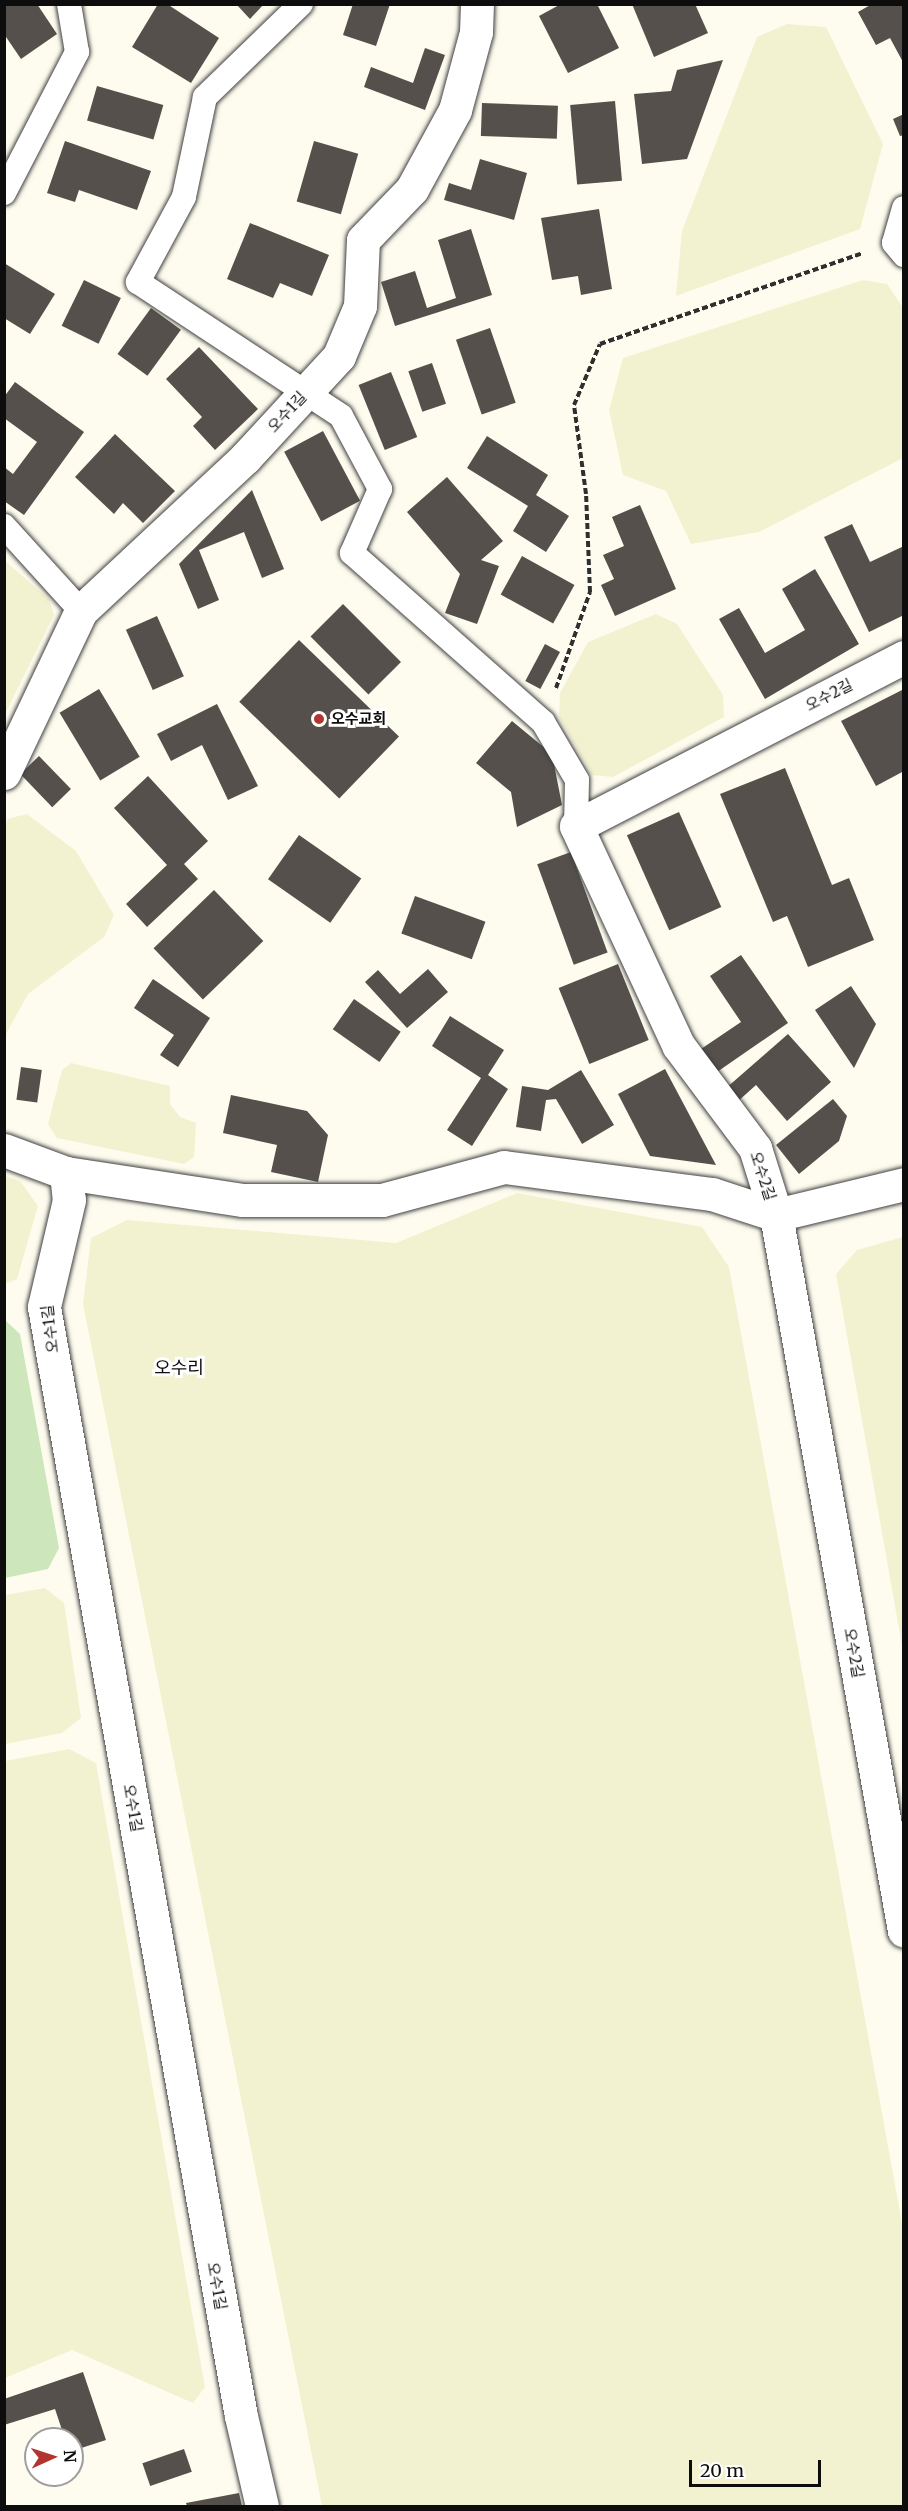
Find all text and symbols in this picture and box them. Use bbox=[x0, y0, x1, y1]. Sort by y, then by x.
street label: 오수1길 bbox=[264, 388, 310, 436]
street label: 오수2길 bbox=[802, 676, 856, 714]
place label: 오수교회 bbox=[331, 710, 386, 728]
marker: 오수교회 bbox=[312, 712, 326, 726]
street label: 오수2길 bbox=[747, 1149, 779, 1203]
street label: 오수1길 bbox=[38, 1304, 62, 1354]
district label: 오수리 bbox=[154, 1357, 204, 1379]
street label: 오수2길 bbox=[841, 1627, 867, 1679]
street label: 오수1길 bbox=[120, 1783, 146, 1833]
street label: 오수1길 bbox=[204, 2261, 230, 2311]
north arrow bbox=[24, 2427, 84, 2487]
scale bar bbox=[692, 2448, 824, 2486]
text: N bbox=[60, 2449, 80, 2463]
text: 20 m bbox=[700, 2459, 744, 2482]

